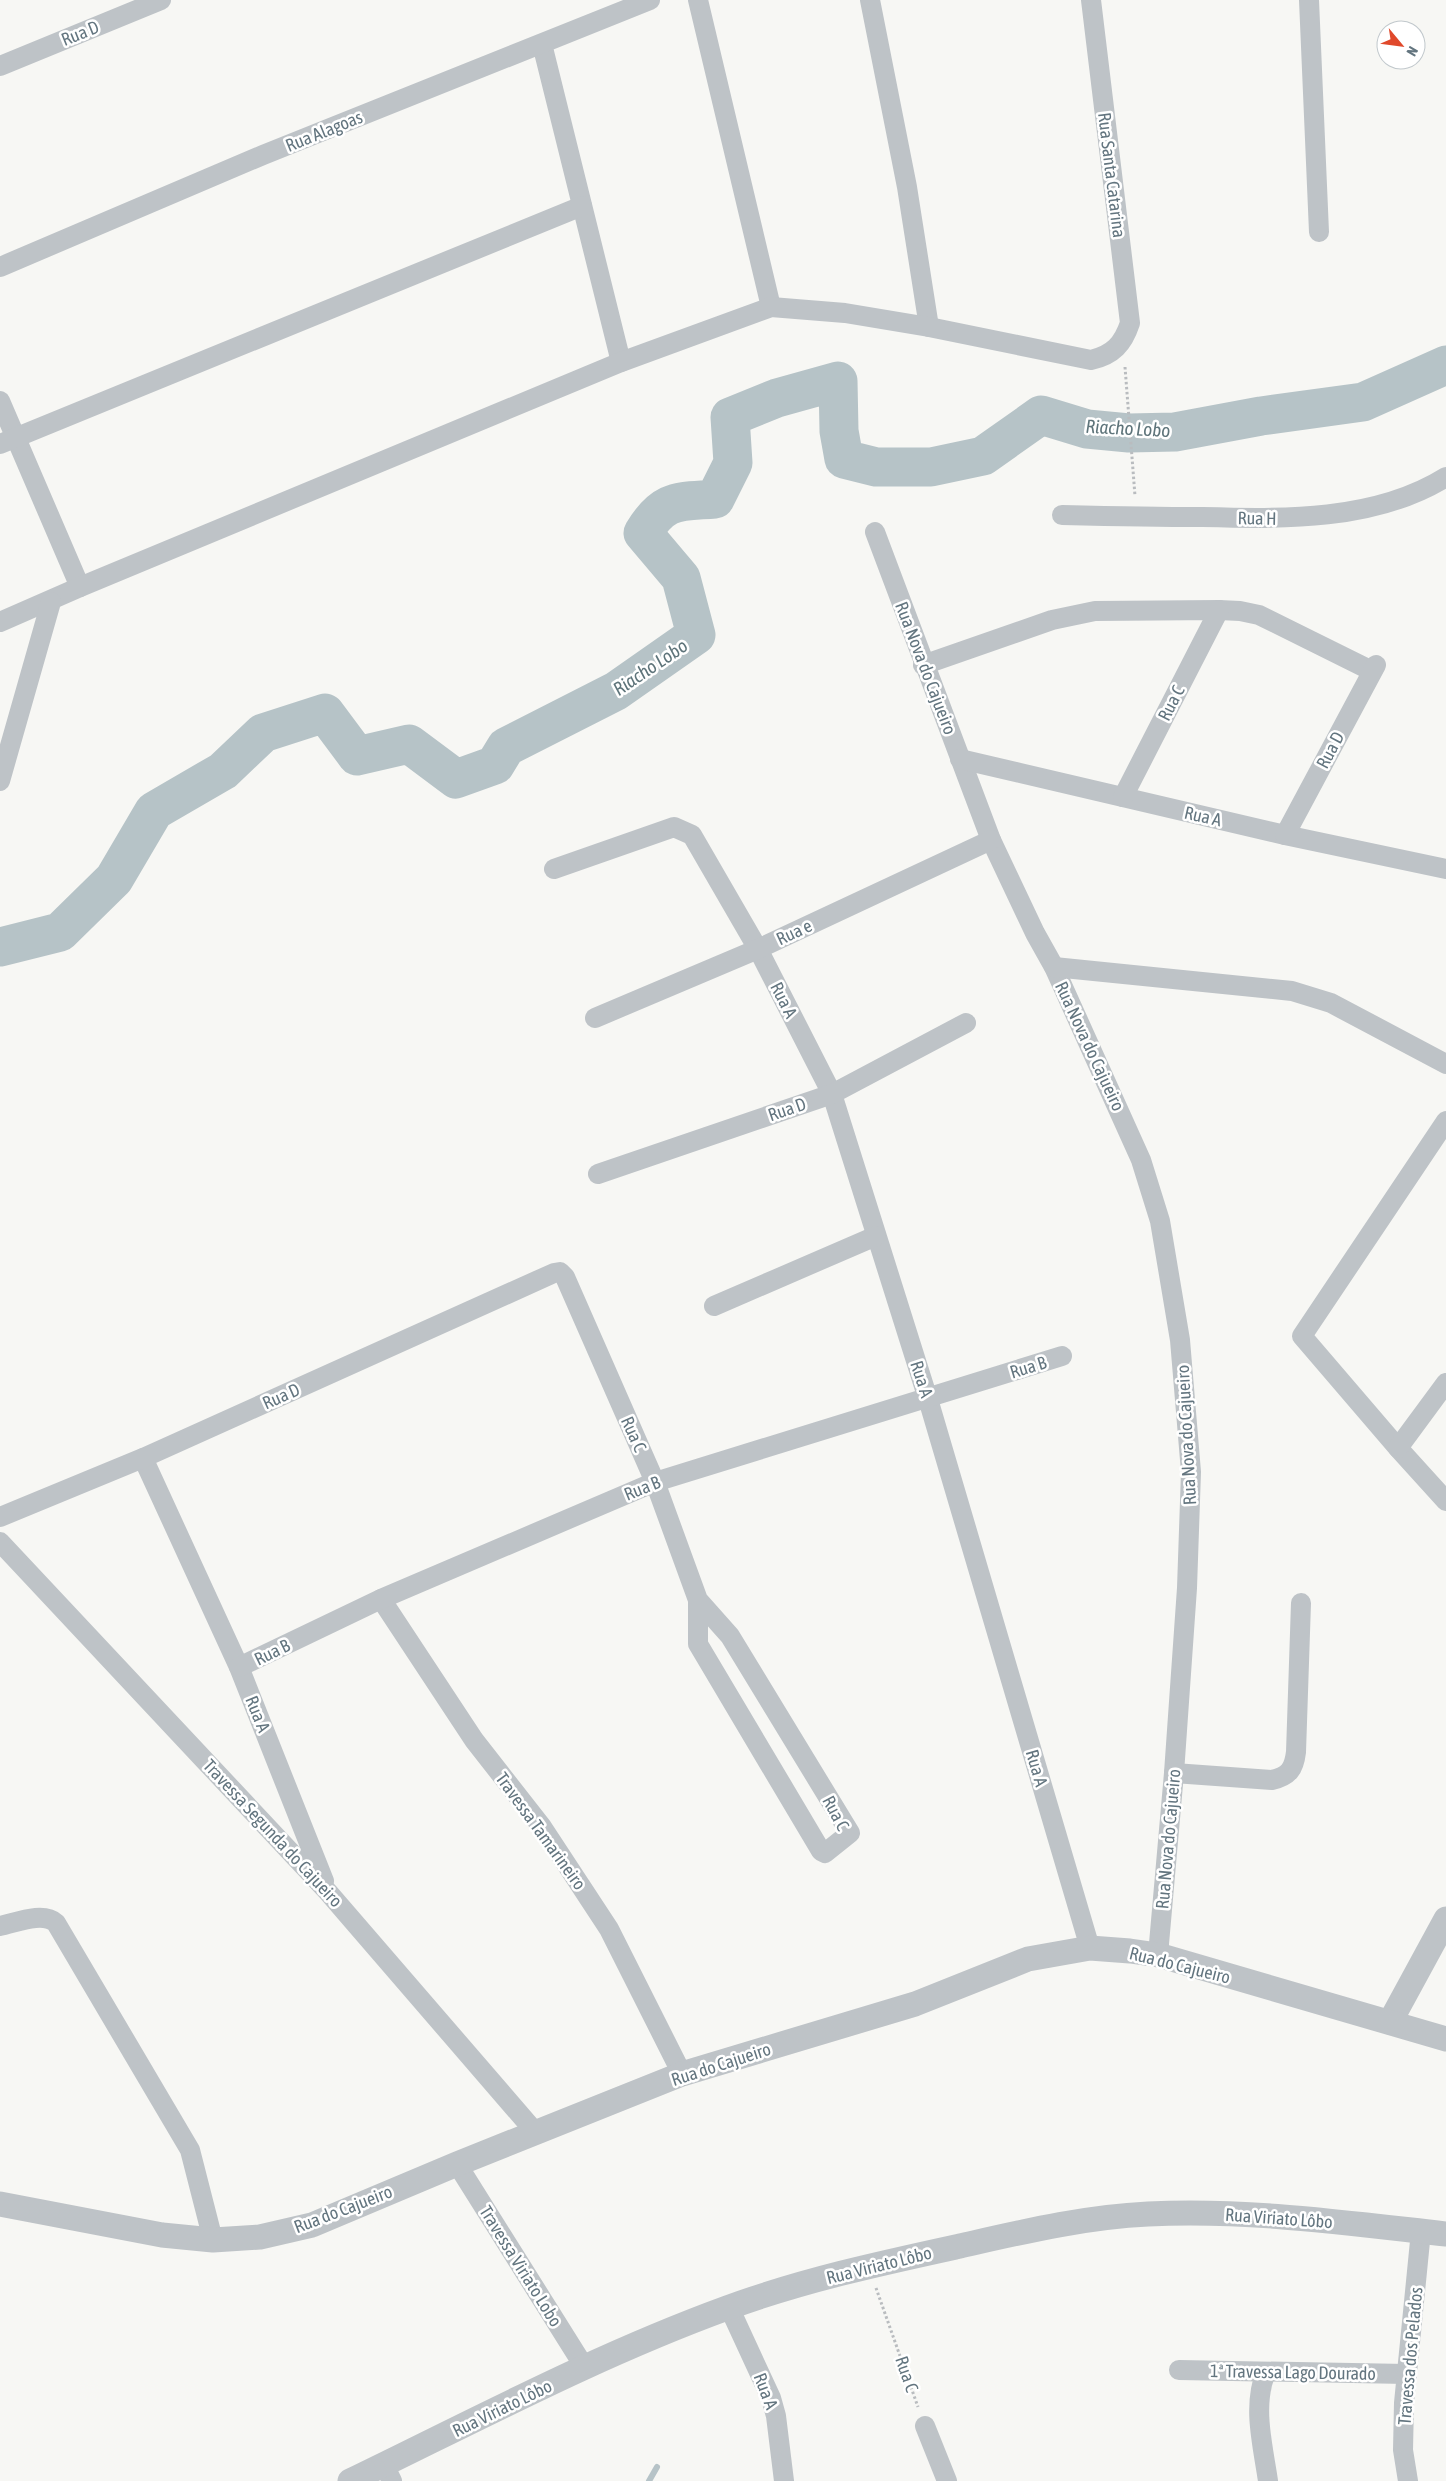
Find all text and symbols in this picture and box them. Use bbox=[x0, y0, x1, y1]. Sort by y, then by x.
street label: Rua D bbox=[58, 16, 102, 50]
north arrow bbox=[1376, 20, 1426, 70]
text: N bbox=[1403, 44, 1421, 59]
street label: Rua Alagoas bbox=[282, 106, 366, 156]
street label: Rua Santa Catarina bbox=[1094, 111, 1130, 239]
water label: Riacho Lobo bbox=[1085, 415, 1171, 441]
street label: Rua H bbox=[1237, 507, 1277, 529]
street label: Rua Nova do Cajueiro bbox=[891, 599, 961, 737]
water label: Riacho Lobo bbox=[609, 634, 691, 700]
street label: Rua C bbox=[1153, 682, 1189, 724]
street label: Rua D bbox=[1312, 728, 1348, 772]
street label: Rua A bbox=[1182, 802, 1224, 830]
street label: Rua e bbox=[773, 915, 815, 949]
street label: Rua Nova do Cajueiro bbox=[1051, 978, 1129, 1114]
street label: Rua A bbox=[766, 979, 802, 1022]
street label: Rua D bbox=[765, 1093, 809, 1125]
street label: Rua B bbox=[1007, 1351, 1049, 1382]
street label: Rua A bbox=[906, 1358, 938, 1400]
street label: Rua Nova do Cajueiro bbox=[1172, 1364, 1200, 1506]
street label: Rua D bbox=[259, 1379, 303, 1413]
street label: Rua C bbox=[617, 1413, 651, 1455]
street label: Rua B bbox=[621, 1471, 664, 1505]
street label: Rua B bbox=[251, 1634, 294, 1670]
street label: Rua A bbox=[241, 1693, 275, 1735]
street label: Rua A bbox=[1022, 1747, 1052, 1789]
street label: Travessa Segunda do Cajueiro bbox=[199, 1755, 347, 1911]
street label: Travessa Tamarineiro bbox=[491, 1768, 591, 1894]
street label: Rua Nova do Cajueiro bbox=[1151, 1768, 1185, 1910]
street label: Rua C bbox=[818, 1792, 854, 1834]
street label: Rua do Cajueiro bbox=[1127, 1942, 1233, 1988]
street label: Rua do Cajueiro bbox=[669, 2038, 773, 2090]
street label: Rua do Cajueiro bbox=[291, 2181, 395, 2237]
street label: Travessa Viriato Lobo bbox=[475, 2202, 567, 2330]
street label: Rua Viriato Lôbo bbox=[1225, 2204, 1333, 2232]
street label: Rua Viriato Lôbo bbox=[824, 2242, 934, 2288]
street label: Travessa dos Pelados bbox=[1394, 2286, 1426, 2426]
street label: Rua C bbox=[891, 2353, 923, 2395]
street label: 1ª Travessa Lago Dourado bbox=[1210, 2360, 1376, 2384]
street label: Rua A bbox=[750, 2370, 783, 2412]
street label: Rua Viriato Lôbo bbox=[449, 2375, 555, 2441]

